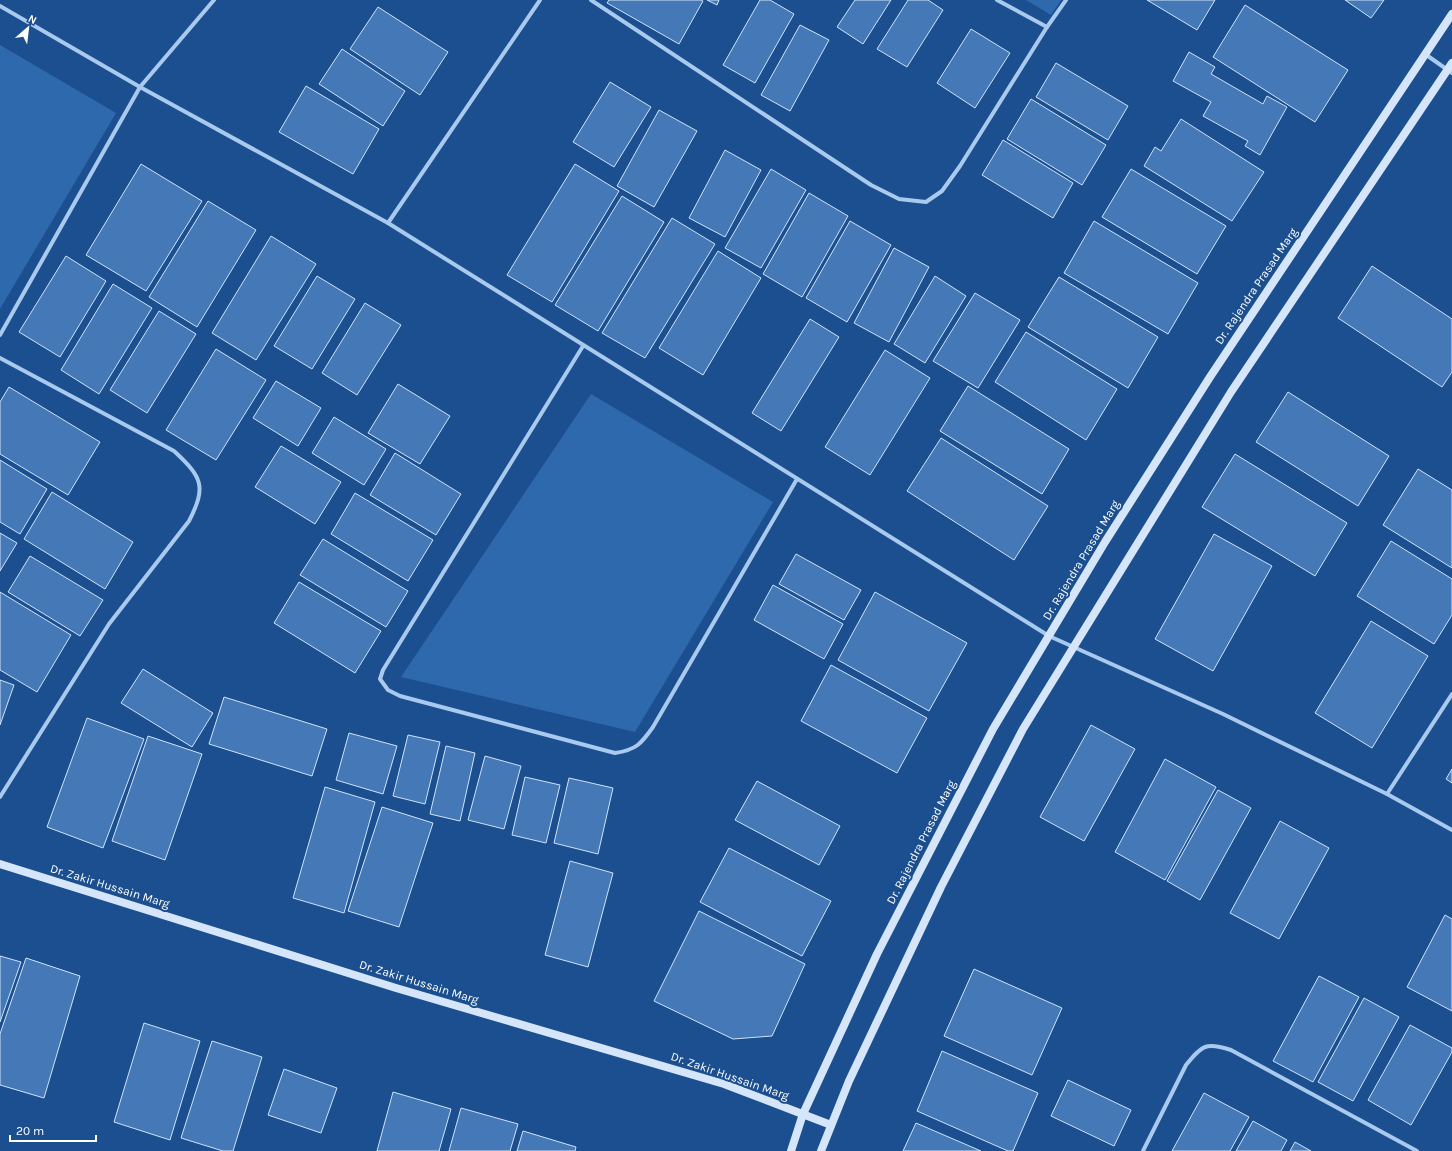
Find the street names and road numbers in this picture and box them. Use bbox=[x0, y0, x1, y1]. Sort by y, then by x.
street label: Dr. Rajendra Prasad Marg bbox=[1212, 225, 1300, 347]
street label: Dr. Rajendra Prasad Marg bbox=[1040, 497, 1123, 623]
street label: Dr. Rajendra Prasad Marg bbox=[884, 777, 959, 906]
street label: Dr. Zakir Hussain Marg bbox=[48, 861, 172, 911]
street label: Dr. Zakir Hussain Marg bbox=[357, 957, 481, 1007]
street label: Dr. Zakir Hussain Marg bbox=[669, 1049, 791, 1103]

